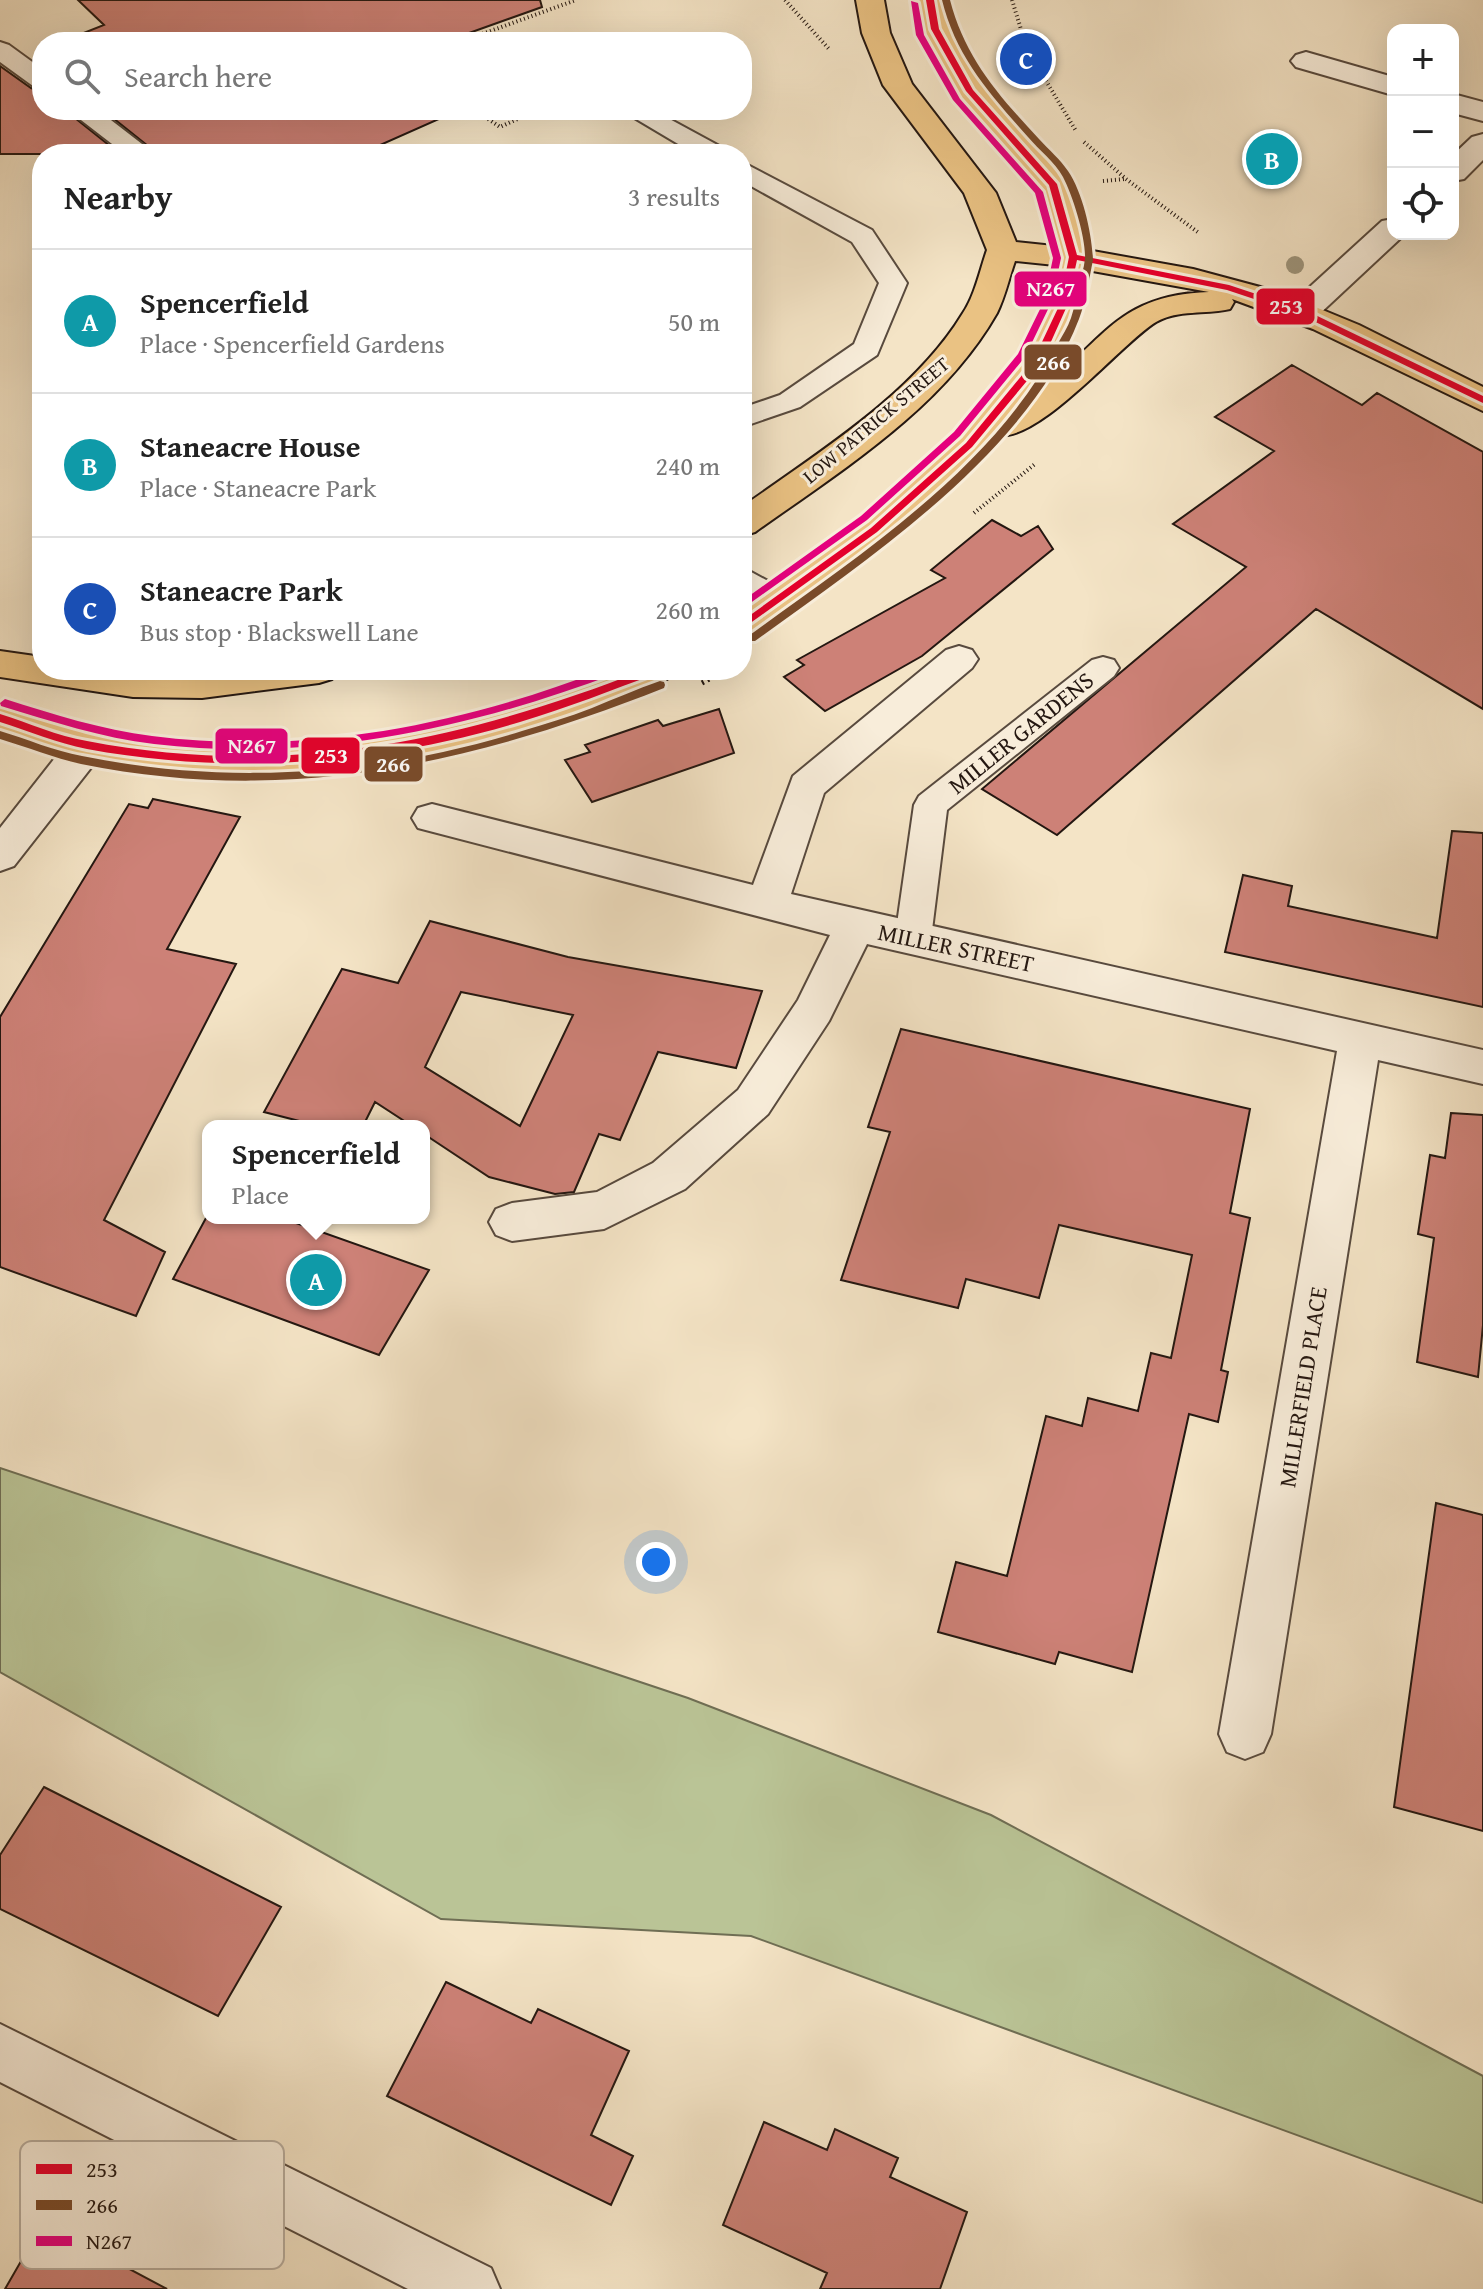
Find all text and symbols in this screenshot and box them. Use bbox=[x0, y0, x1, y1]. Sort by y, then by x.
map controls bbox=[1387, 24, 1459, 240]
button: + bbox=[1387, 24, 1459, 96]
pin: C bbox=[1000, 29, 1052, 89]
search box bbox=[32, 32, 752, 120]
icon: search bbox=[60, 54, 104, 98]
text: Search here bbox=[124, 54, 272, 98]
button: − bbox=[1387, 96, 1459, 168]
pin: B bbox=[1246, 129, 1298, 189]
button: locate bbox=[1387, 168, 1459, 240]
text: Nearby bbox=[64, 172, 173, 221]
text: 3 results bbox=[628, 177, 720, 216]
line badge: N267 bbox=[1013, 270, 1088, 308]
text: N267 bbox=[1027, 272, 1075, 304]
text: Spencerfield bbox=[140, 280, 309, 324]
line badge: 253 bbox=[1255, 287, 1316, 326]
text: 253 bbox=[1269, 290, 1303, 322]
text: A bbox=[82, 302, 98, 341]
text: 50 m bbox=[668, 302, 720, 341]
text: Place · Spencerfield Gardens bbox=[140, 324, 445, 363]
line badge: 266 bbox=[1023, 343, 1083, 381]
text: 266 bbox=[1036, 346, 1070, 378]
street label: LOW PATRICK STREET bbox=[796, 349, 955, 490]
text: Staneacre House bbox=[140, 424, 360, 468]
text: B bbox=[82, 446, 98, 485]
text: 240 m bbox=[655, 446, 720, 485]
text: Place · Staneacre Park bbox=[140, 468, 376, 507]
text: Staneacre Park bbox=[140, 568, 343, 612]
text: C bbox=[83, 590, 97, 629]
text: 260 m bbox=[655, 590, 720, 629]
text: Bus stop · Blackswell Lane bbox=[140, 612, 419, 651]
street label: MILLER GARDENS bbox=[940, 663, 1101, 802]
line badge: N267 bbox=[214, 727, 289, 765]
text: N267 bbox=[228, 729, 276, 761]
line badge: 253 bbox=[300, 736, 361, 775]
text: 253 bbox=[314, 739, 348, 771]
line badge: 266 bbox=[363, 745, 424, 783]
text: 266 bbox=[376, 748, 410, 780]
street label: MILLER STREET bbox=[875, 914, 1037, 981]
popup bbox=[202, 1120, 430, 1224]
text: Spencerfield bbox=[232, 1131, 400, 1175]
text: Place bbox=[232, 1175, 289, 1214]
pin: A bbox=[290, 1250, 342, 1310]
street label: MILLERFIELD PLACE bbox=[1269, 1284, 1336, 1490]
your location bbox=[636, 1542, 676, 1582]
legend bbox=[20, 2141, 284, 2269]
text: 253 bbox=[86, 2153, 118, 2185]
text: 266 bbox=[86, 2189, 118, 2221]
text: N267 bbox=[86, 2225, 132, 2257]

